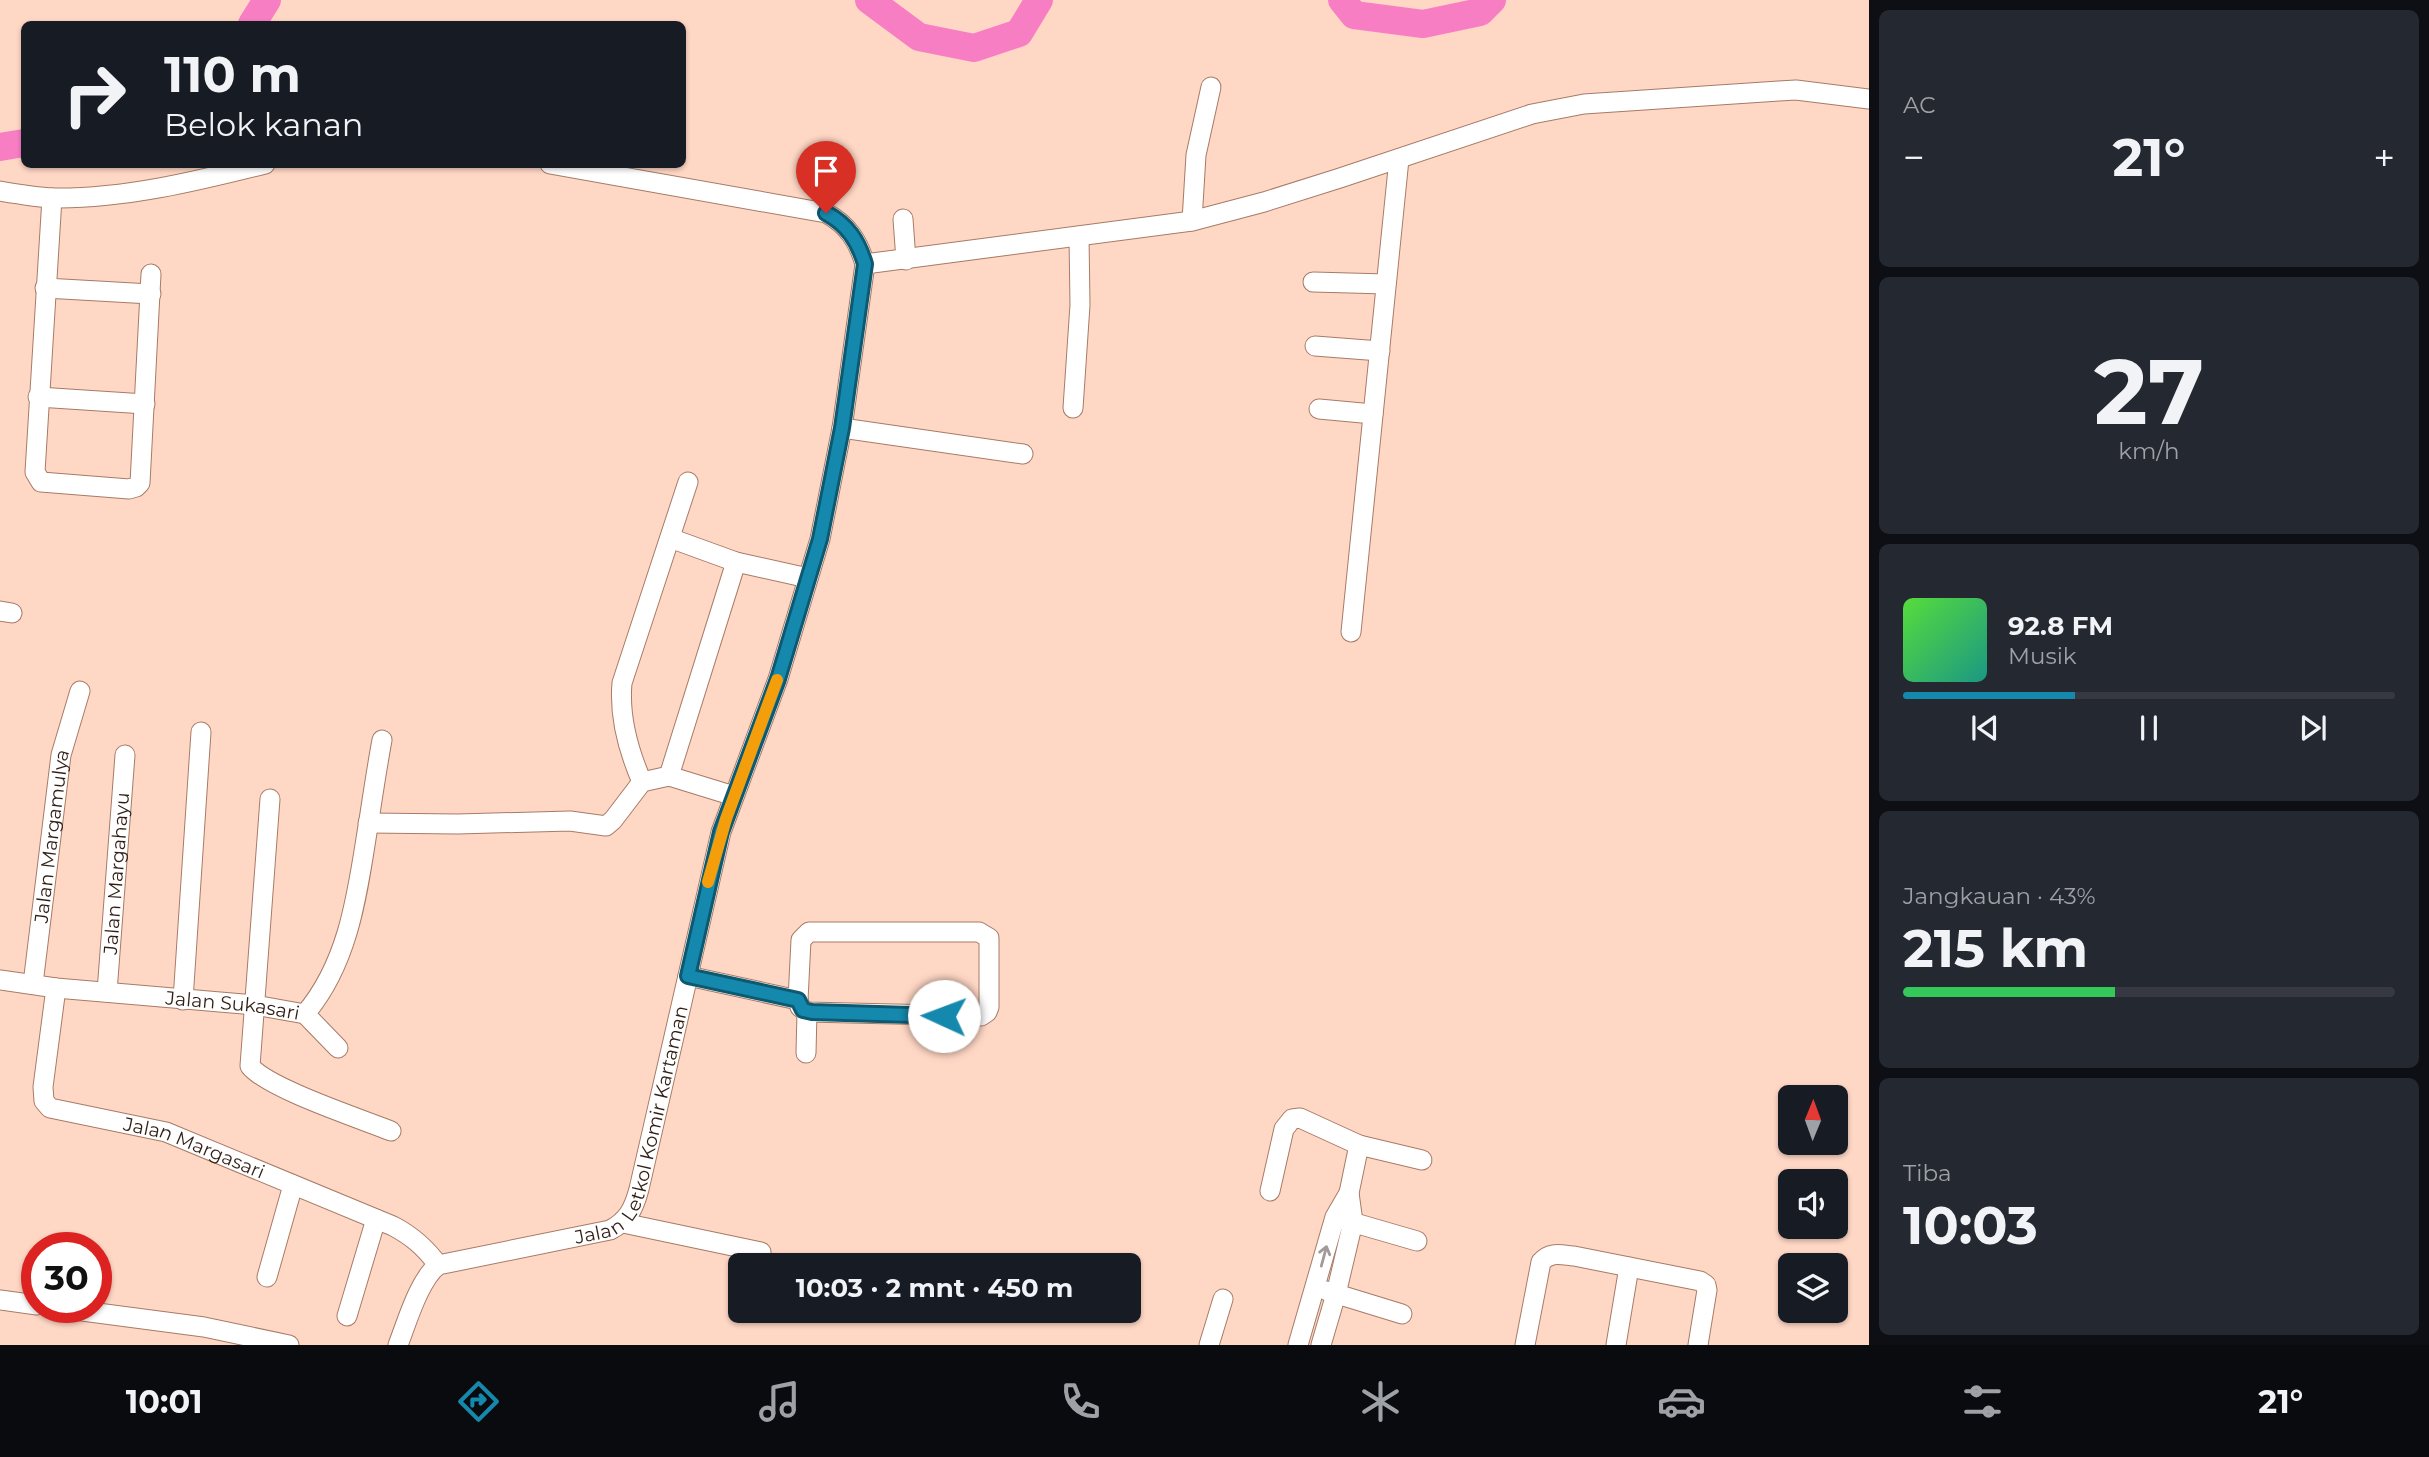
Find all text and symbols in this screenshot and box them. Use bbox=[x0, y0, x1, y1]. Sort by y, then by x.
text: 110 m bbox=[164, 45, 301, 104]
icon: right bbox=[49, 49, 140, 140]
text: AC bbox=[1903, 91, 1936, 119]
text: Belok kanan bbox=[164, 105, 364, 144]
text: 21° bbox=[2113, 126, 2185, 189]
text: − bbox=[1903, 134, 1925, 181]
text: + bbox=[2373, 134, 2395, 181]
pin bbox=[796, 141, 856, 213]
icon: arrive bbox=[807, 152, 845, 190]
text: 27 bbox=[2094, 336, 2204, 447]
text: km/h bbox=[2118, 437, 2180, 465]
text: 92.8 FM bbox=[2008, 610, 2113, 642]
text: Musik bbox=[2008, 642, 2077, 670]
icon: previous bbox=[1966, 709, 2004, 747]
icon: pause bbox=[2130, 709, 2168, 747]
icon: next bbox=[2294, 709, 2332, 747]
street label: Jalan Margamulya bbox=[29, 746, 74, 925]
street label: Jalan Margahayu bbox=[98, 791, 134, 956]
text: Jangkauan · 43% bbox=[1903, 882, 2096, 910]
text: 215 km bbox=[1903, 917, 2088, 980]
position arrow bbox=[907, 979, 981, 1053]
street label: Jalan Sukasari bbox=[164, 986, 301, 1024]
street label: Jalan Letkol Komir Kartaman bbox=[571, 1003, 692, 1249]
north arrow bbox=[1778, 1085, 1848, 1155]
map controls bbox=[1778, 1085, 1848, 1323]
street label: Jalan Margasari bbox=[120, 1112, 268, 1183]
text: Tiba bbox=[1903, 1159, 1951, 1187]
button: sound bbox=[1778, 1169, 1848, 1239]
text: 10:03 bbox=[1903, 1194, 2038, 1257]
speed limit sign: 30 bbox=[21, 1232, 112, 1323]
one-way arrow bbox=[1318, 1245, 1331, 1268]
button: layers bbox=[1778, 1253, 1848, 1323]
text: 10:03 · 2 mnt · 450 m bbox=[796, 1272, 1073, 1304]
icon: directions bbox=[454, 1377, 503, 1426]
icon: music bbox=[755, 1377, 804, 1426]
icon: phone bbox=[1056, 1377, 1105, 1426]
icon: climate bbox=[1356, 1377, 1405, 1426]
icon: car bbox=[1657, 1377, 1706, 1426]
icon: filters bbox=[1958, 1377, 2007, 1426]
text: 10:01 bbox=[126, 1382, 203, 1421]
text: 21° bbox=[2258, 1382, 2303, 1421]

